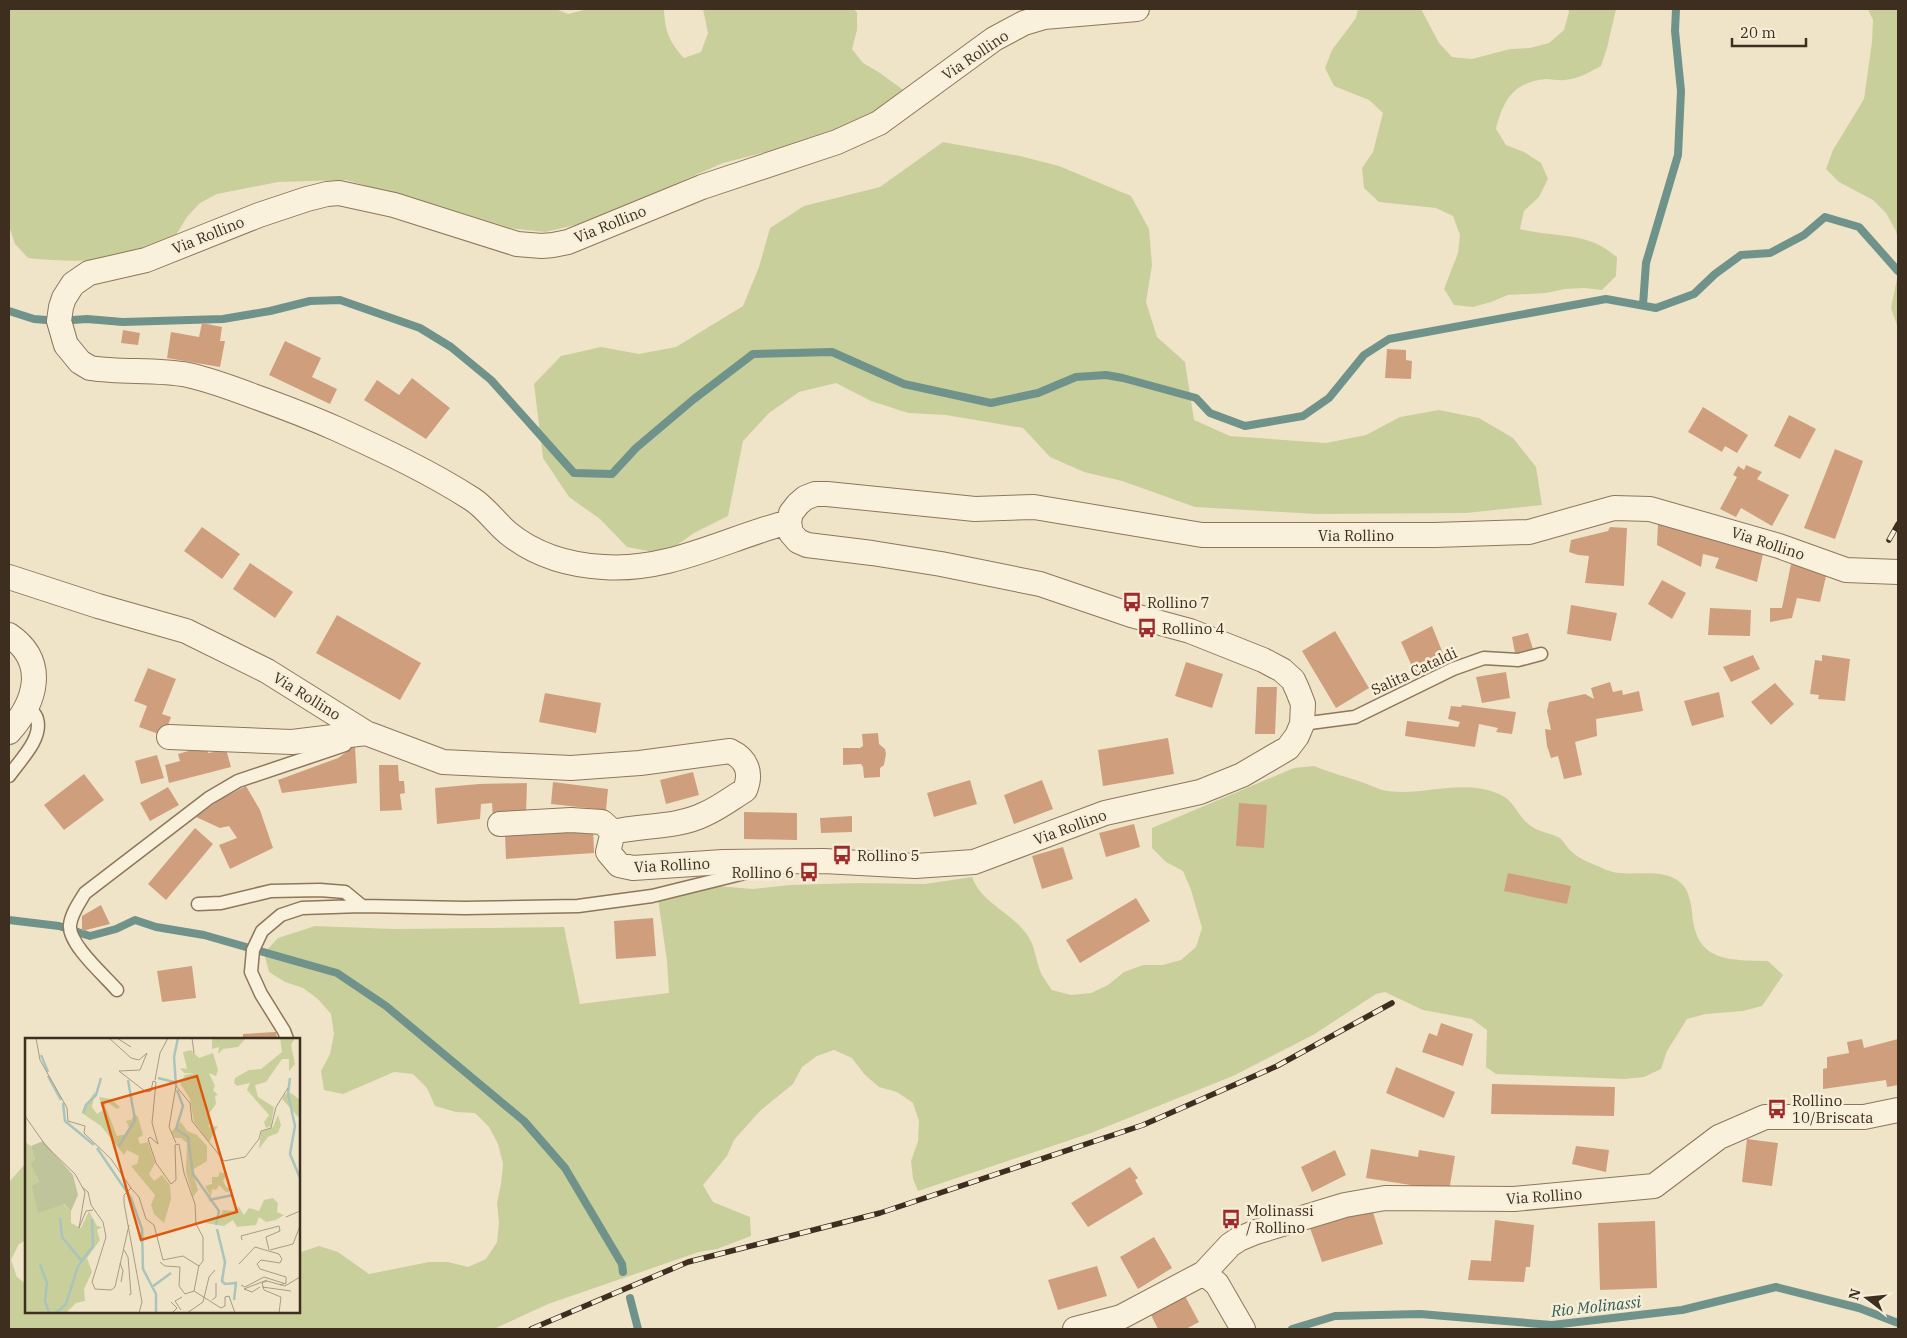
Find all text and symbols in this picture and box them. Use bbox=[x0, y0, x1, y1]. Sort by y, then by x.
scale bar bbox=[1732, 15, 1806, 47]
text: 20 m bbox=[1740, 23, 1776, 42]
street label: Via Rollino bbox=[938, 26, 1012, 84]
street label: Via Rollino bbox=[571, 201, 649, 247]
street label: Via Rollino bbox=[169, 212, 247, 258]
street label: Via Rollino bbox=[1729, 522, 1807, 564]
street label: Via Rollino bbox=[1318, 526, 1394, 545]
bus stop icon: Rollino 7 bbox=[1121, 591, 1143, 613]
place label: Rollino 7 bbox=[1147, 593, 1210, 612]
bus stop icon: Rollino 4 bbox=[1136, 617, 1158, 639]
place label: Rollino 4 bbox=[1162, 619, 1225, 638]
street label: Salita Cataldi bbox=[1368, 643, 1460, 699]
street label: Via Rollino bbox=[270, 668, 344, 724]
street label: Via Rollino bbox=[1031, 805, 1109, 849]
bus stop icon: Rollino 5 bbox=[831, 844, 853, 866]
place label: Rollino 5 bbox=[857, 846, 920, 865]
street label: Via Rollino bbox=[633, 854, 711, 876]
bus stop icon: Rollino 6 bbox=[798, 861, 820, 883]
place label: Rollino 6 bbox=[731, 863, 794, 882]
inset map bbox=[25, 1038, 300, 1313]
place label: Rollino 10/Briscata bbox=[1792, 1091, 1873, 1127]
bus stop icon: Rollino 10/Briscata bbox=[1766, 1098, 1788, 1120]
street label: Via Rollino bbox=[1505, 1184, 1583, 1208]
place label: Molinassi / Rollino bbox=[1246, 1201, 1314, 1237]
bus stop icon: Molinassi / Rollino bbox=[1220, 1208, 1242, 1230]
north arrow bbox=[1842, 1273, 1892, 1323]
text: N bbox=[1844, 1287, 1865, 1302]
water label: Rio Molinassi bbox=[1549, 1291, 1642, 1321]

